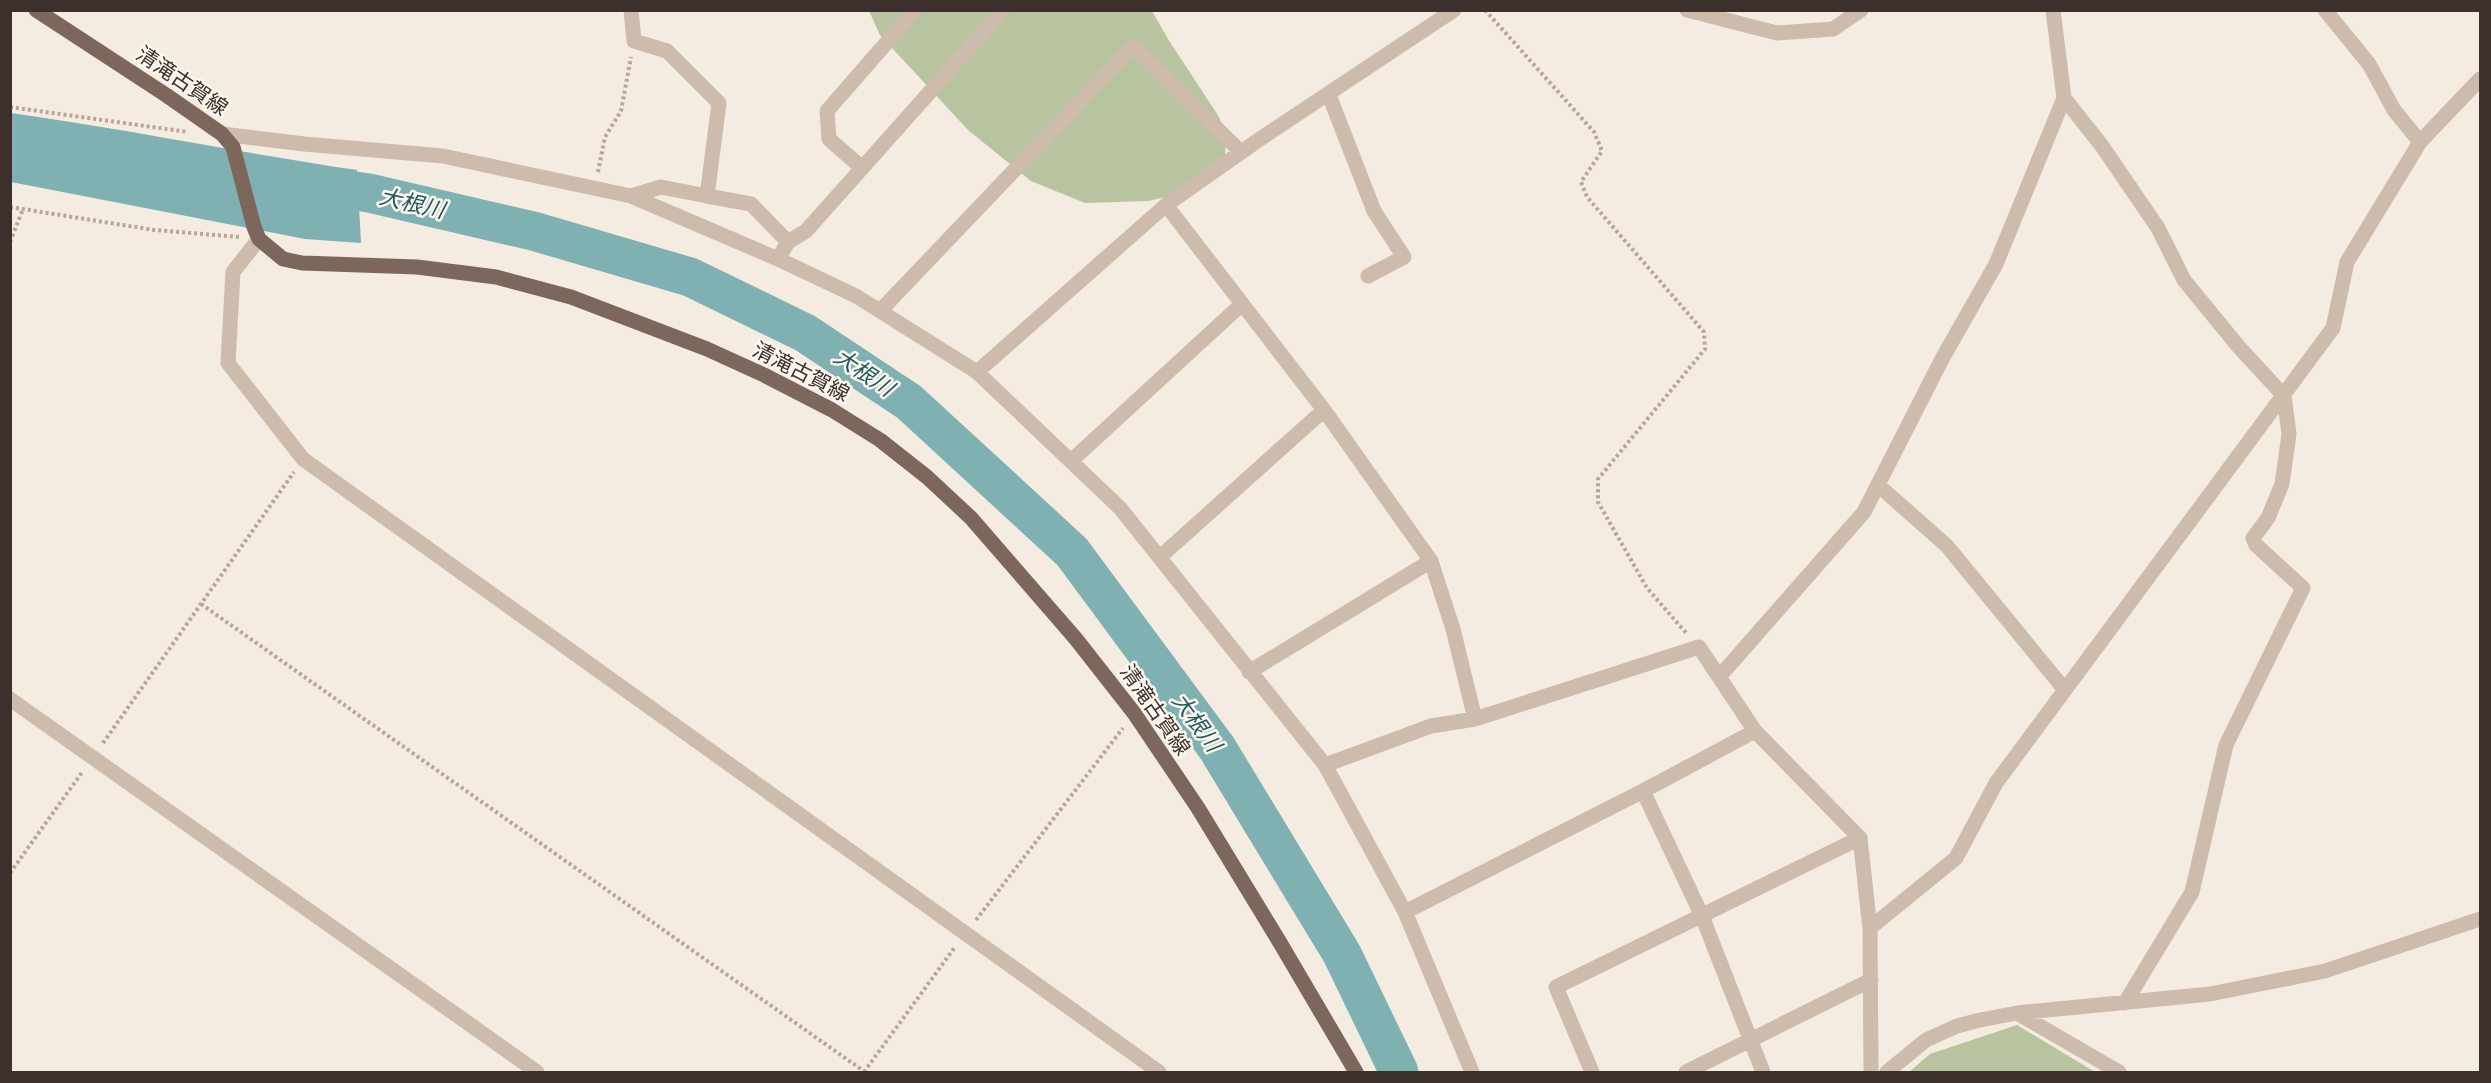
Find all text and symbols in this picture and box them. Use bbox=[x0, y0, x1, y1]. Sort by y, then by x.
street label: 清滝古賀線 bbox=[131, 41, 233, 121]
water label: 大根川 bbox=[377, 183, 449, 225]
street label: 清滝古賀線 bbox=[748, 337, 854, 407]
water label: 大根川 bbox=[829, 343, 900, 403]
street label: 清滝古賀線 bbox=[1114, 660, 1196, 760]
water label: 大根川 bbox=[1166, 688, 1228, 759]

